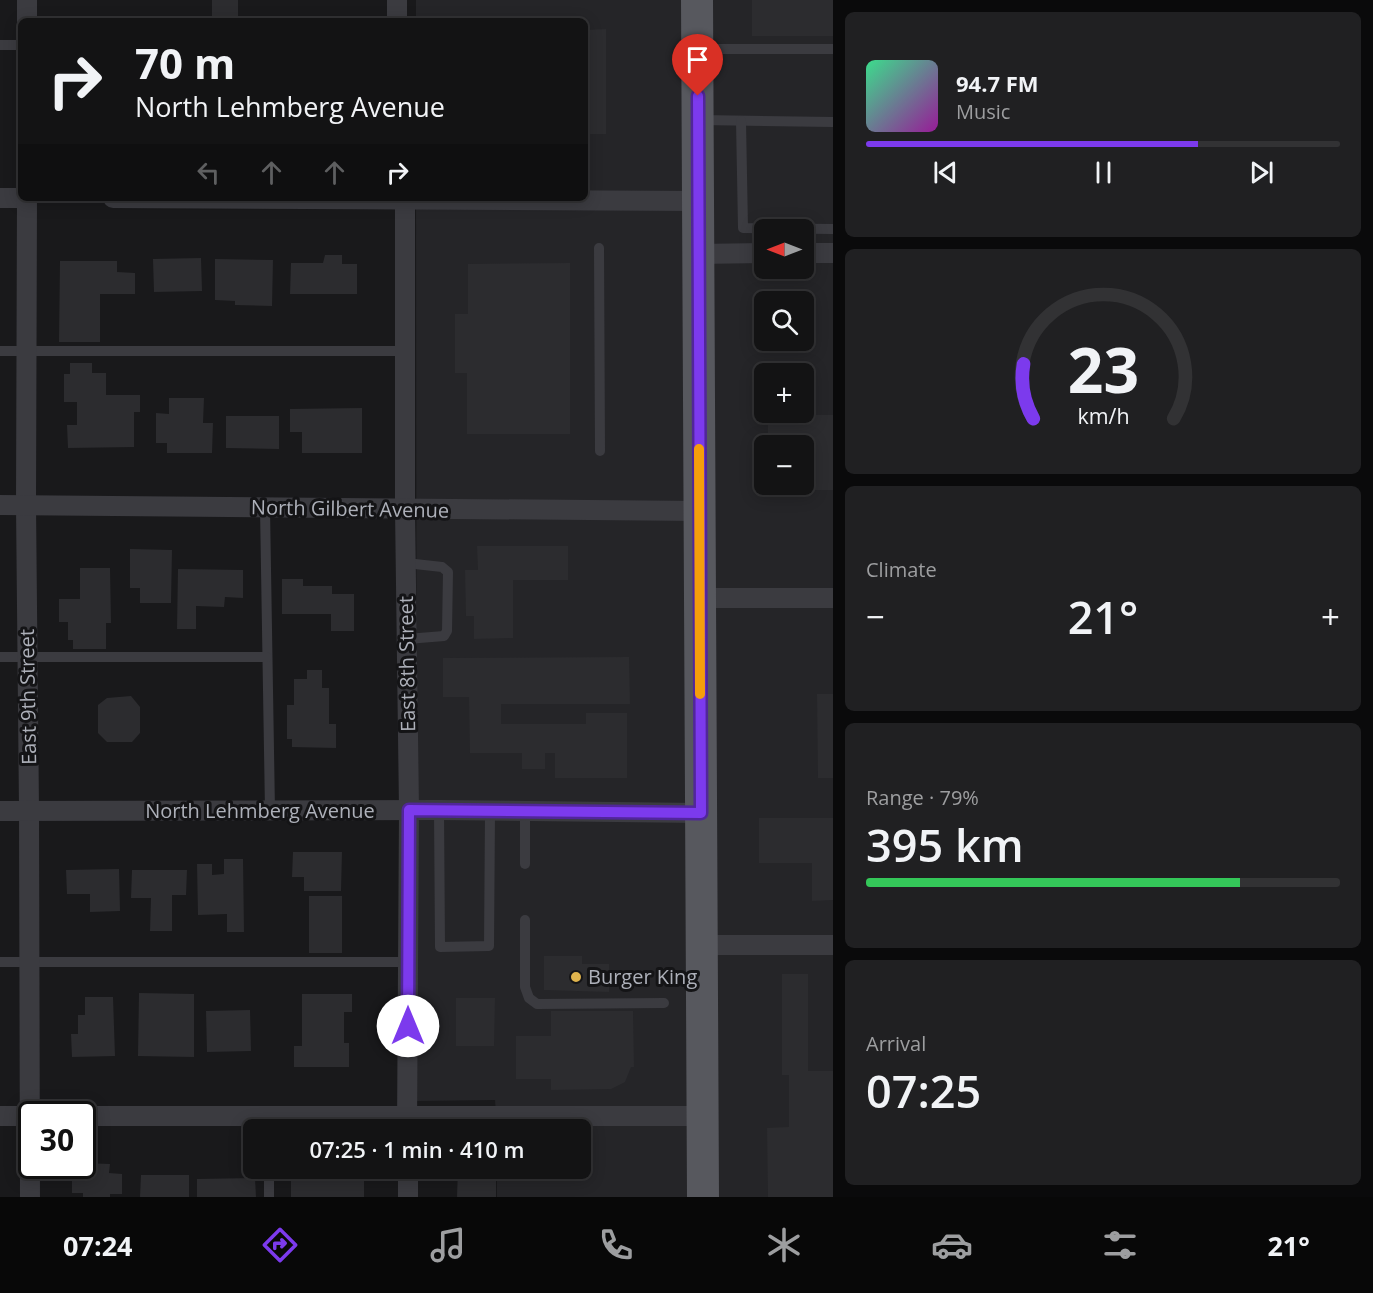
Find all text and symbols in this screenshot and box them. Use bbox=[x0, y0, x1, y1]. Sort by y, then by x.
text: 70 m bbox=[135, 34, 235, 91]
pin bbox=[672, 34, 723, 96]
icon: right bbox=[36, 42, 114, 120]
icon: arrive bbox=[681, 43, 714, 76]
text: 94.7 FM bbox=[956, 68, 1039, 98]
text: North Lehmberg Avenue bbox=[135, 88, 445, 125]
text: Music bbox=[956, 98, 1010, 125]
icon: left bbox=[192, 156, 225, 189]
icon: ahead bbox=[255, 156, 288, 189]
icon: ahead bbox=[318, 156, 351, 189]
icon: right bbox=[381, 156, 414, 189]
icon: previous bbox=[929, 156, 962, 189]
icon: pause bbox=[1087, 156, 1120, 189]
icon: next bbox=[1245, 156, 1278, 189]
north arrow bbox=[754, 219, 814, 279]
map controls bbox=[754, 219, 814, 495]
button: search bbox=[754, 291, 814, 351]
text: 23 bbox=[1067, 326, 1139, 411]
button: + bbox=[754, 363, 814, 423]
text: km/h bbox=[1077, 401, 1129, 430]
button: − bbox=[754, 435, 814, 495]
street label: North Gilbert Avenue bbox=[251, 493, 449, 524]
text: Climate bbox=[866, 556, 937, 583]
text: 21° bbox=[1068, 586, 1138, 647]
text: − bbox=[866, 594, 885, 639]
text: + bbox=[1321, 594, 1340, 639]
street label: East 8th Street bbox=[392, 596, 421, 732]
street label: East 9th Street bbox=[13, 629, 42, 765]
text: Range · 79% bbox=[866, 784, 979, 811]
street label: North Lehmberg Avenue bbox=[145, 797, 375, 824]
text: 395 km bbox=[866, 814, 1024, 875]
place label: Burger King bbox=[588, 963, 697, 990]
marker: Burger King bbox=[569, 970, 583, 984]
position arrow bbox=[376, 994, 440, 1058]
text: Arrival bbox=[866, 1030, 926, 1057]
text: 07:25 bbox=[866, 1060, 981, 1121]
speed limit sign: 30 bbox=[18, 1101, 96, 1179]
text: 07:25 · 1 min · 410 m bbox=[309, 1134, 525, 1164]
icon: directions bbox=[259, 1224, 301, 1266]
icon: music bbox=[427, 1224, 469, 1266]
icon: phone bbox=[595, 1224, 637, 1266]
icon: climate bbox=[763, 1224, 805, 1266]
icon: car bbox=[931, 1224, 973, 1266]
icon: filters bbox=[1099, 1224, 1141, 1266]
text: 07:24 bbox=[63, 1227, 133, 1264]
text: 21° bbox=[1267, 1227, 1310, 1264]

